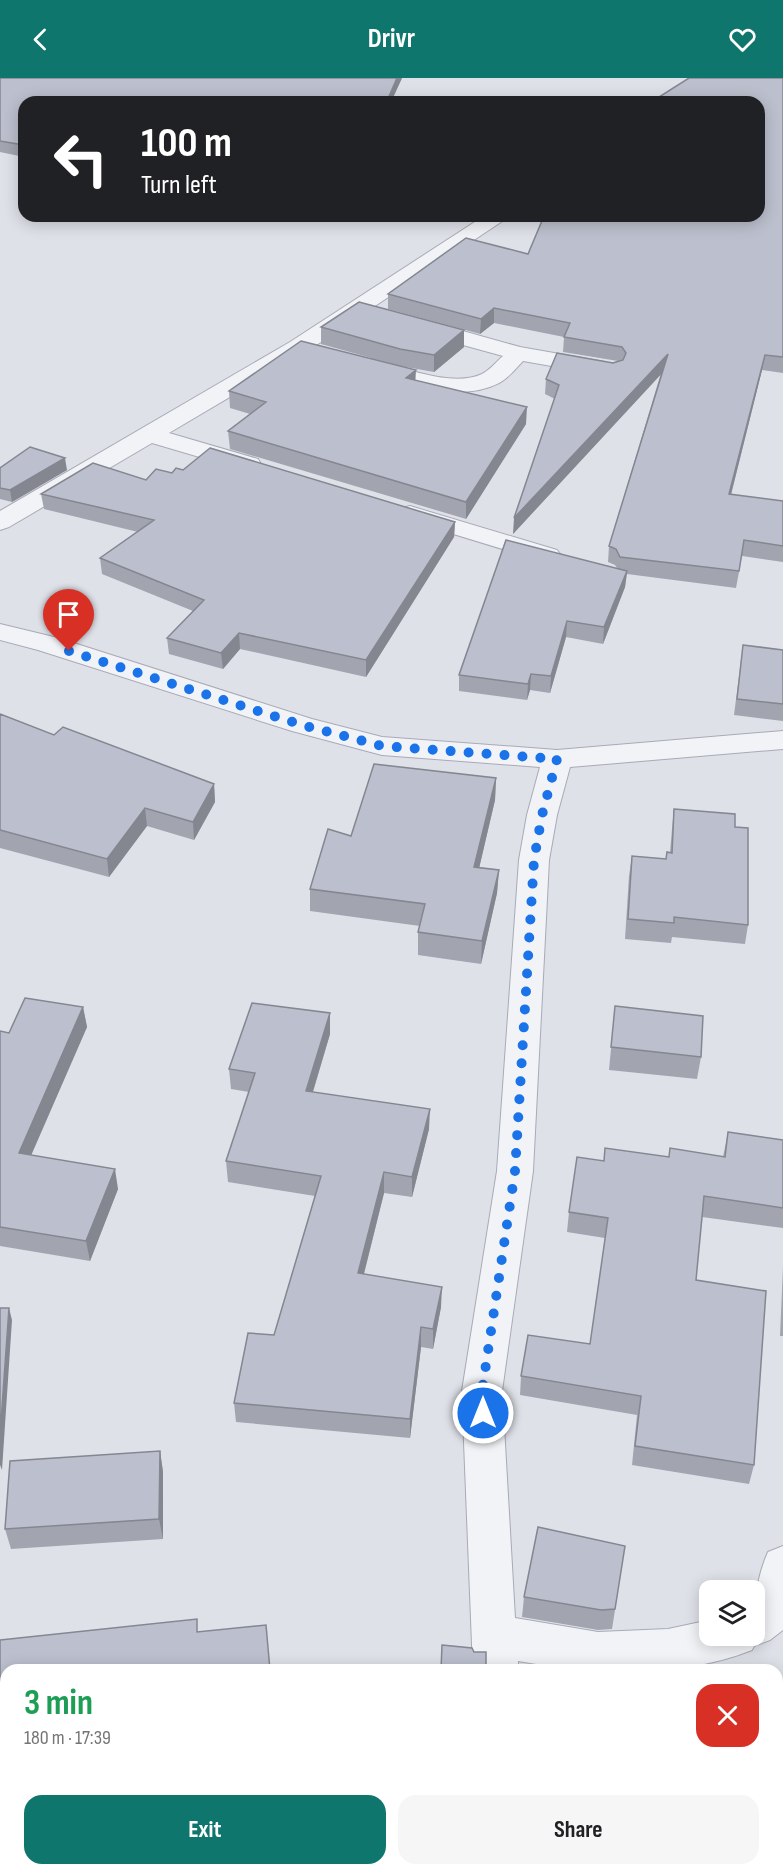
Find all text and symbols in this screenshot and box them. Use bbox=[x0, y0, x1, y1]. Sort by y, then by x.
icon: back bbox=[24, 23, 57, 56]
text: Drivr bbox=[368, 23, 415, 55]
icon: heart bbox=[726, 23, 759, 56]
text: 100 m bbox=[141, 118, 232, 169]
icon: left bbox=[42, 120, 120, 198]
text: Turn left bbox=[141, 169, 217, 201]
pin bbox=[43, 589, 94, 651]
icon: arrive bbox=[52, 598, 85, 631]
position arrow bbox=[451, 1381, 515, 1445]
map controls bbox=[699, 1580, 765, 1646]
button: layers bbox=[699, 1580, 765, 1646]
text: 3 min bbox=[24, 1682, 93, 1725]
button: close bbox=[696, 1684, 759, 1747]
text: 180 m · 17:39 bbox=[24, 1726, 111, 1750]
button: Exit bbox=[24, 1795, 386, 1864]
button: Share bbox=[398, 1795, 759, 1864]

